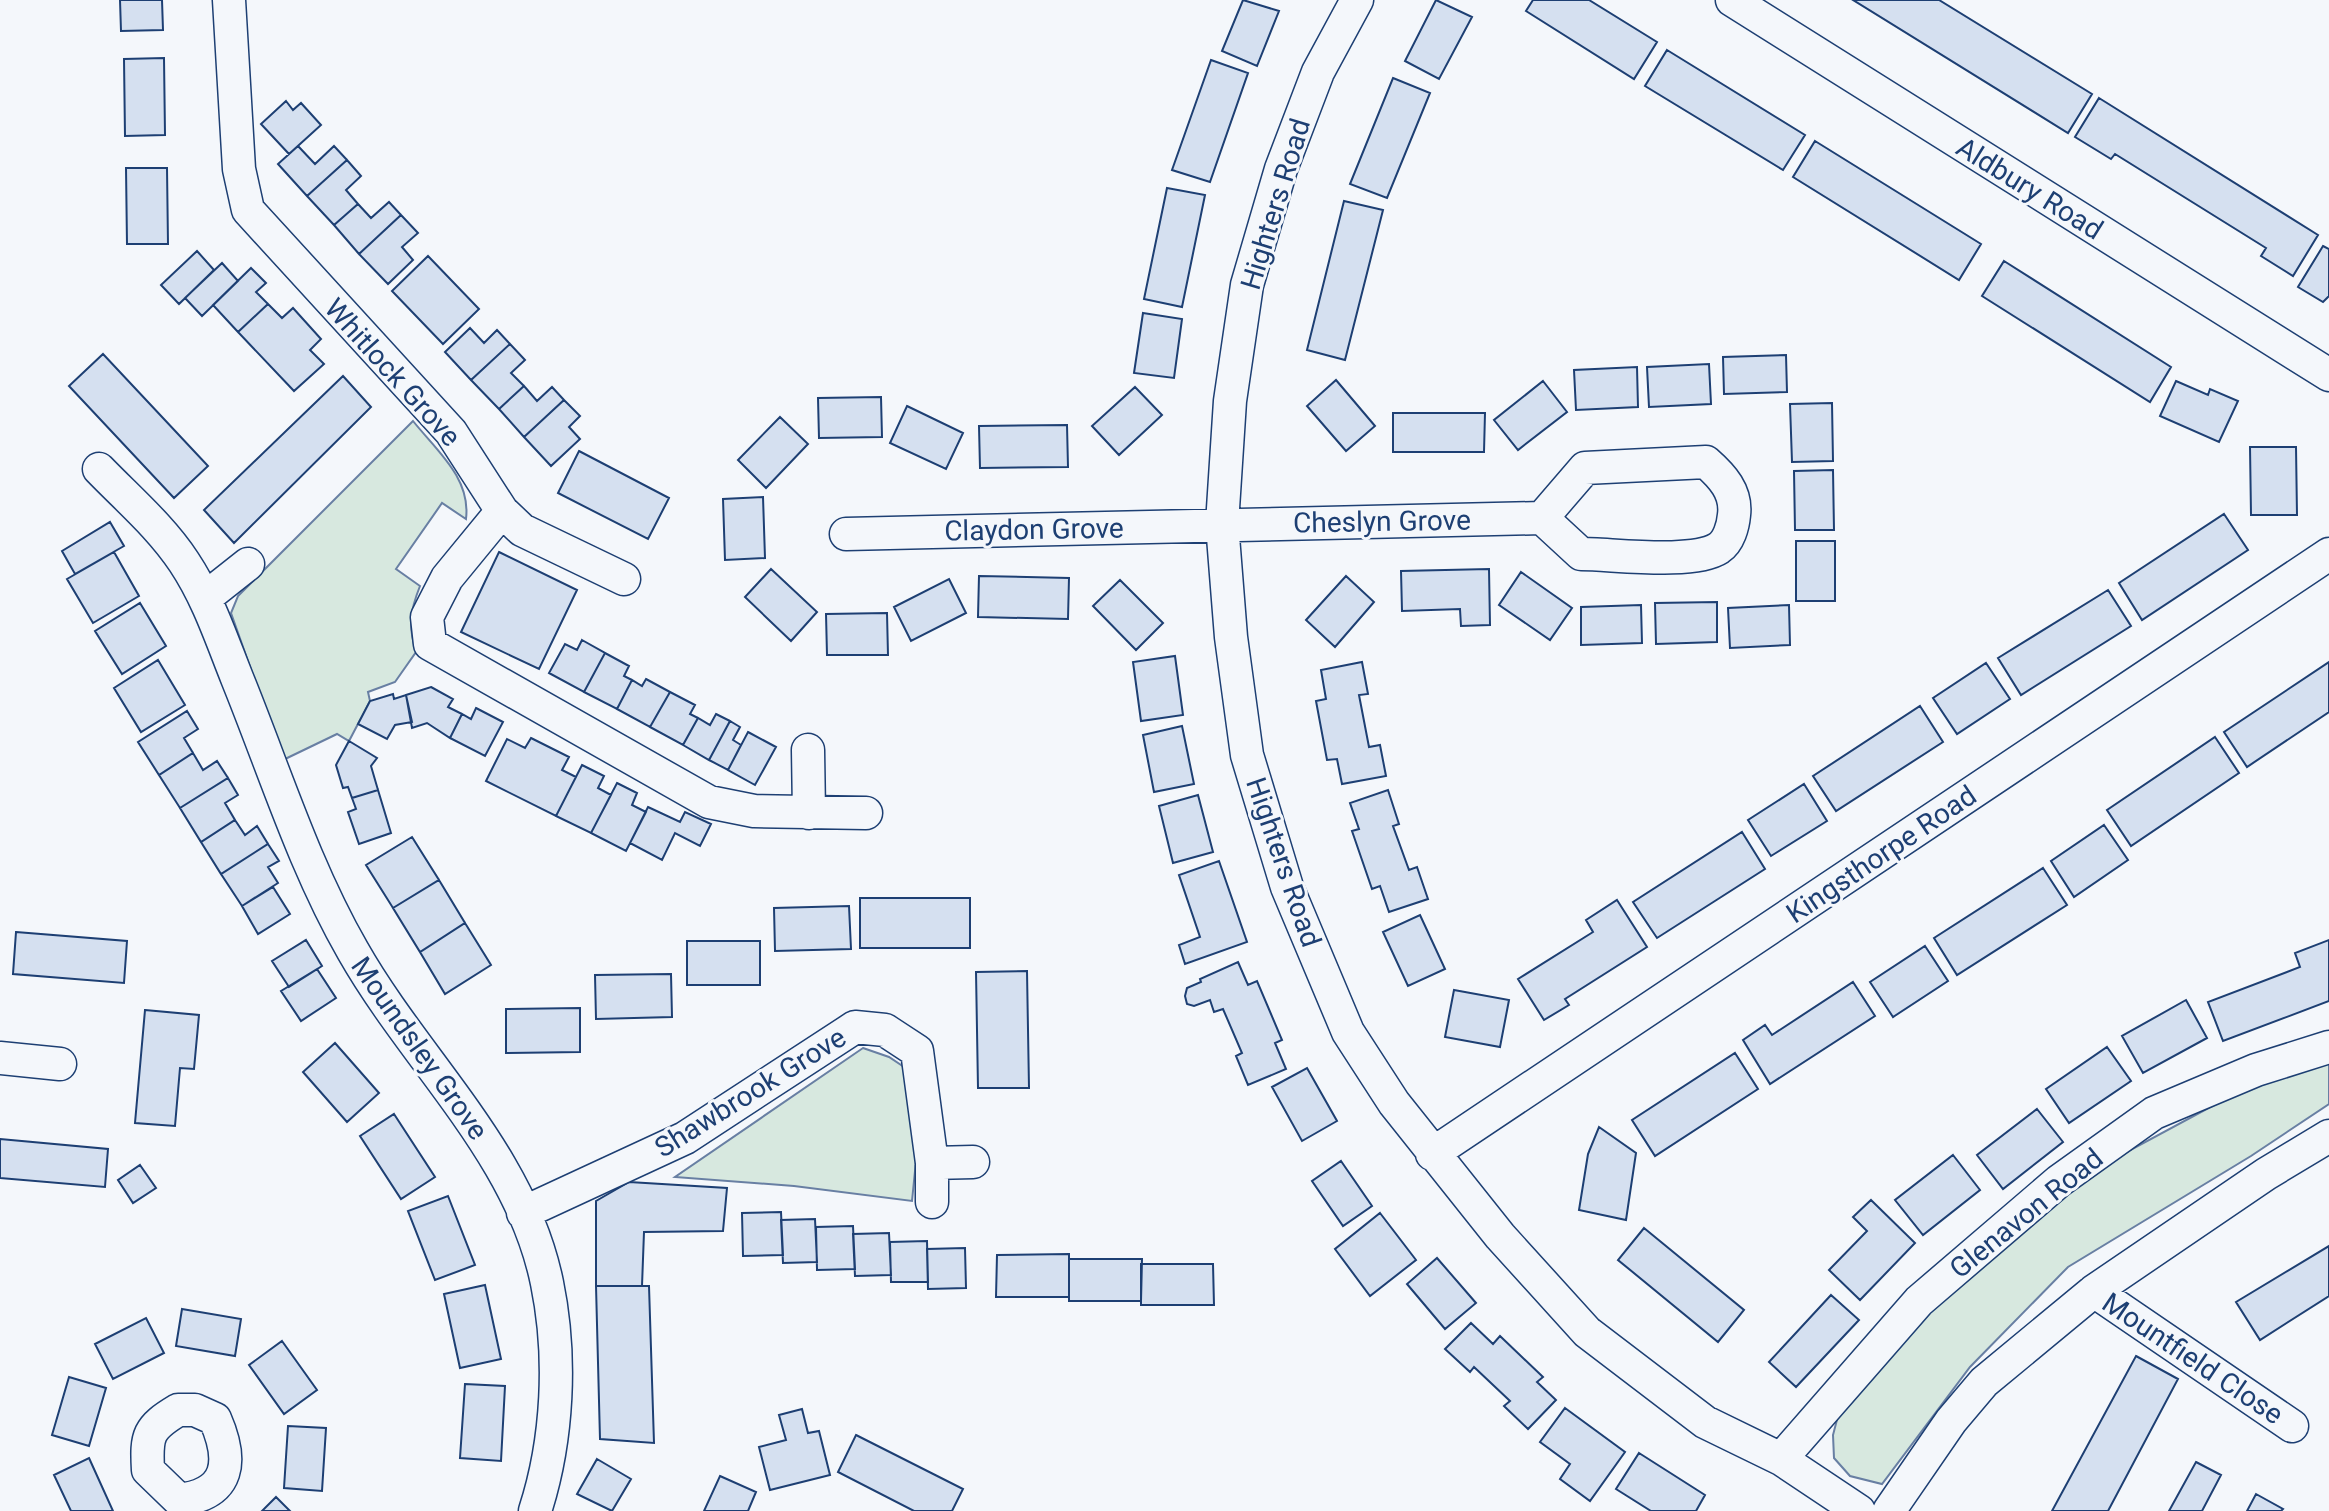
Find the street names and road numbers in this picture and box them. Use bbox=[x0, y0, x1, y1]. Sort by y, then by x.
street label: Highters Road bbox=[1234, 115, 1317, 294]
street label: Aldbury Road bbox=[1951, 130, 2109, 246]
street label: Whitlock Grove bbox=[318, 292, 467, 453]
street label: Cheslyn Grove bbox=[1293, 503, 1471, 540]
street label: Claydon Grove bbox=[944, 511, 1124, 548]
street label: Highters Road bbox=[1239, 773, 1328, 951]
street label: Kingsthorpe Road bbox=[1780, 779, 1982, 930]
street label: Moundsley Grove bbox=[344, 951, 495, 1146]
street label: Shawbrook Grove bbox=[649, 1021, 852, 1164]
street label: Glenavon Road bbox=[1943, 1142, 2109, 1285]
street label: Mountfield Close bbox=[2096, 1286, 2289, 1431]

